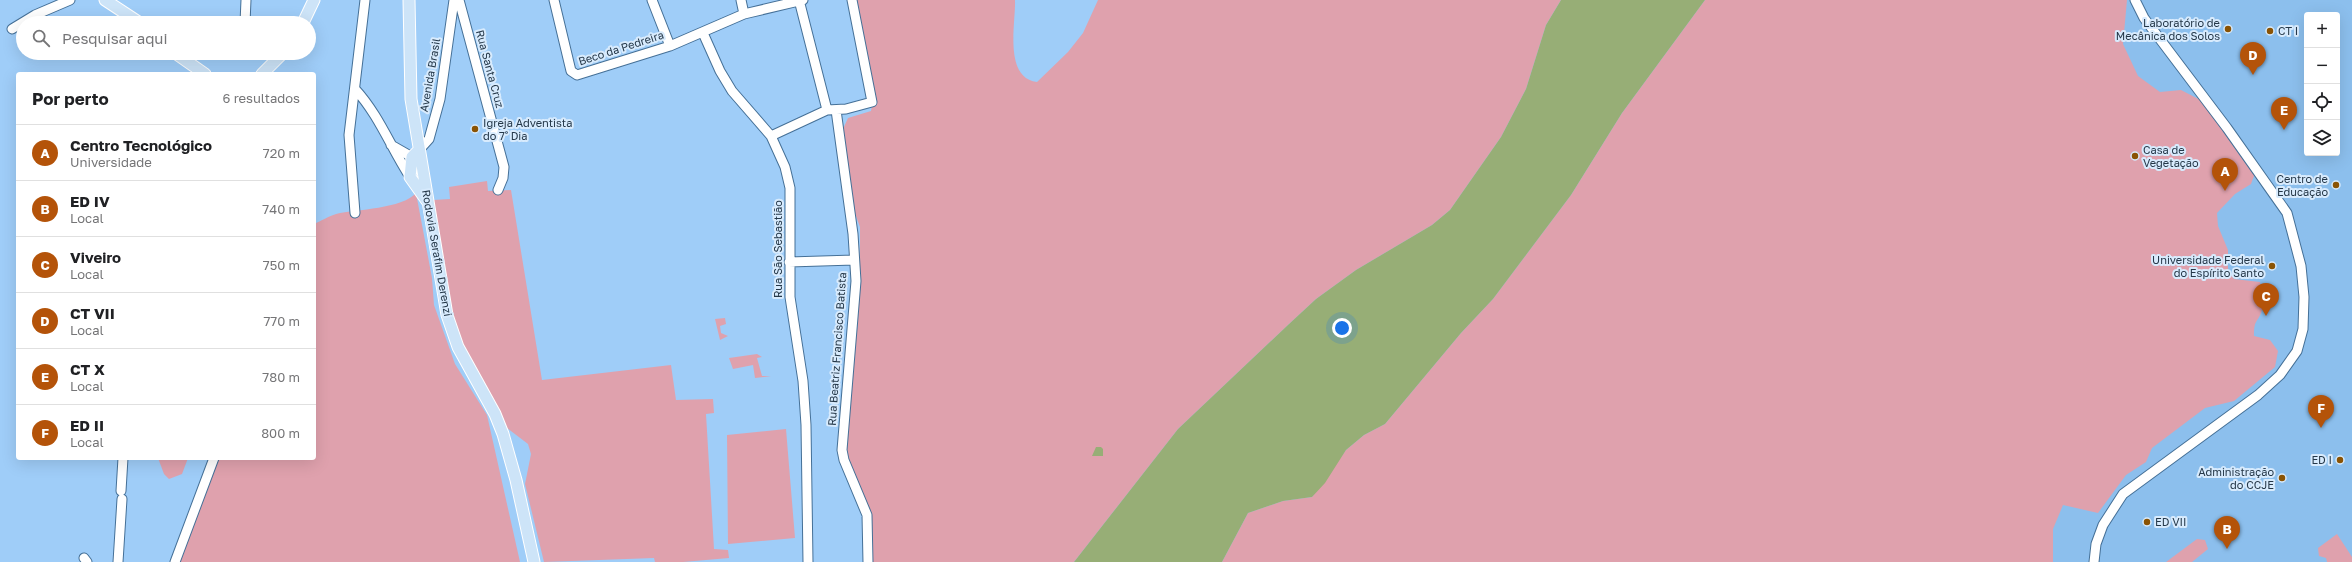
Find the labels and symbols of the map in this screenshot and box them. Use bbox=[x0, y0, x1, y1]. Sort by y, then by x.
place label: Laboratório de Mecânica dos Solos bbox=[2116, 16, 2220, 42]
marker: Laboratório de Mecânica dos Solos bbox=[2223, 24, 2233, 34]
place label: CT I bbox=[2278, 24, 2298, 37]
marker: CT I bbox=[2265, 26, 2275, 36]
street label: Rua Santa Cruz bbox=[474, 28, 507, 110]
street label: Beco da Pedreira bbox=[577, 28, 665, 67]
street label: Avenida Brasil bbox=[417, 37, 442, 113]
pin: D bbox=[2240, 42, 2266, 75]
pin: E bbox=[2271, 97, 2297, 130]
place label: Igreja Adventista do 7˚ Dia bbox=[483, 116, 572, 142]
marker: Igreja Adventista do 7˚ Dia bbox=[470, 124, 480, 134]
place label: Casa de Vegetação bbox=[2143, 143, 2199, 169]
marker: Casa de Vegetação bbox=[2130, 151, 2140, 161]
pin: A bbox=[2212, 158, 2238, 191]
place label: Centro de Educação bbox=[2276, 172, 2328, 198]
marker: Centro de Educação bbox=[2331, 180, 2341, 190]
street label: Rodovia Serafim Derenzi bbox=[420, 189, 455, 317]
street label: Rua São Sebastião bbox=[771, 200, 784, 298]
place label: Universidade Federal do Espírito Santo bbox=[2152, 253, 2264, 279]
marker: Universidade Federal do Espírito Santo bbox=[2267, 261, 2277, 271]
street label: Rua Beatriz Francisco Batista bbox=[825, 272, 848, 426]
pin: C bbox=[2253, 283, 2279, 316]
your location bbox=[1332, 318, 1352, 338]
pin: F bbox=[2308, 395, 2334, 428]
place label: ED I bbox=[2311, 453, 2332, 466]
marker: ED I bbox=[2335, 455, 2345, 465]
place label: Administração do CCJE bbox=[2198, 465, 2274, 491]
marker: Administração do CCJE bbox=[2277, 473, 2287, 483]
place label: ED VII bbox=[2155, 515, 2186, 528]
pin: B bbox=[2214, 516, 2240, 549]
marker: ED VII bbox=[2142, 517, 2152, 527]

